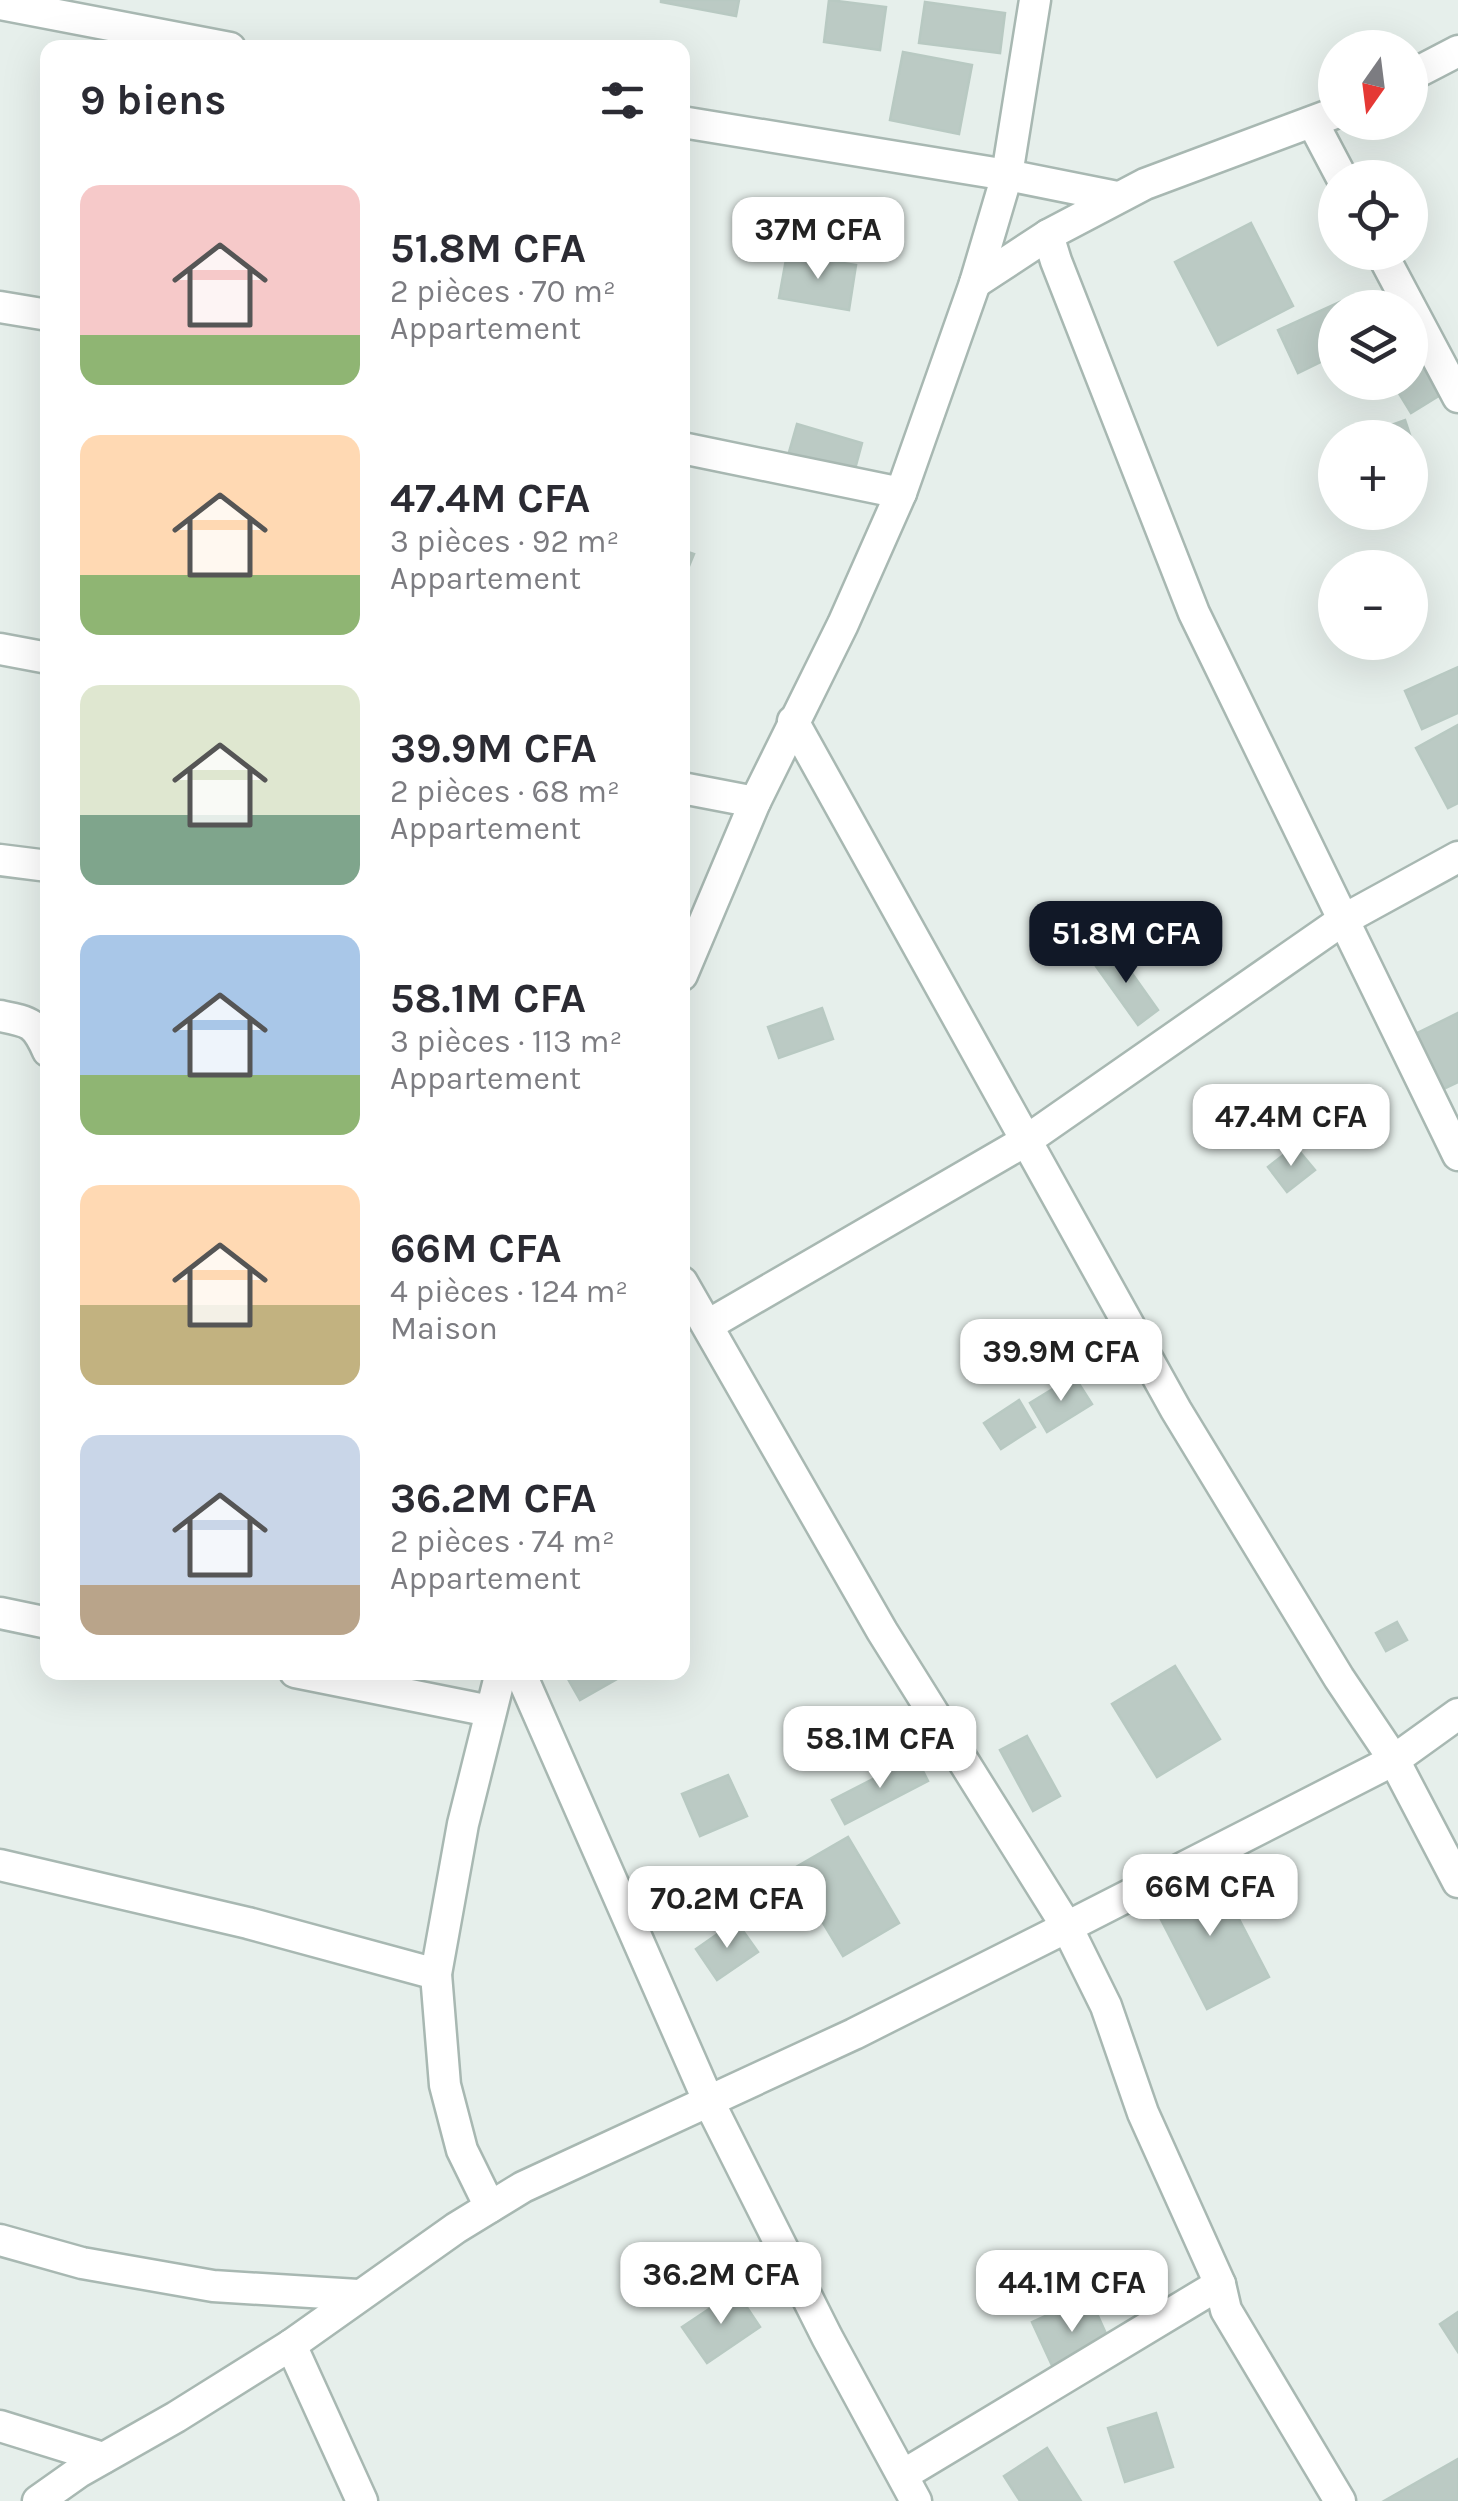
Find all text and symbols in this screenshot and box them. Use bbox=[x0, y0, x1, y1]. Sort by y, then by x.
north arrow bbox=[1318, 30, 1428, 140]
map controls bbox=[1318, 30, 1428, 660]
icon: filters bbox=[595, 73, 650, 128]
text: 9 biens bbox=[80, 75, 226, 125]
button: locate bbox=[1318, 160, 1428, 270]
pin: 37M CFA bbox=[726, 197, 910, 282]
text: 37M CFA bbox=[754, 211, 882, 248]
text: 51.8M CFA bbox=[390, 223, 586, 273]
icon: home bbox=[160, 225, 280, 345]
text: 2 pièces · 70 m² bbox=[390, 273, 616, 310]
button: layers bbox=[1318, 290, 1428, 400]
text: Appartement bbox=[390, 310, 581, 347]
button: + bbox=[1318, 420, 1428, 530]
text: 47.4M CFA bbox=[390, 473, 590, 523]
icon: home bbox=[160, 475, 280, 595]
text: 3 pièces · 92 m² bbox=[390, 523, 619, 560]
button: − bbox=[1318, 550, 1428, 660]
text: Appartement bbox=[390, 560, 581, 597]
text: 39.9M CFA bbox=[390, 723, 597, 773]
icon: home bbox=[160, 725, 280, 845]
text: 2 pièces · 68 m² bbox=[390, 773, 620, 810]
text: Appartement bbox=[390, 810, 581, 847]
pin: 51.8M CFA bbox=[1012, 901, 1240, 986]
text: 51.8M CFA bbox=[1051, 915, 1201, 952]
text: 58.1M CFA bbox=[390, 973, 586, 1023]
icon: home bbox=[160, 975, 280, 1095]
text: 3 pièces · 113 m² bbox=[390, 1023, 622, 1060]
text: Appartement bbox=[390, 1060, 581, 1097]
pin: 47.4M CFA bbox=[1177, 1084, 1405, 1169]
text: 47.4M CFA bbox=[1215, 1098, 1367, 1135]
text: 66M CFA bbox=[390, 1223, 561, 1273]
icon: home bbox=[160, 1225, 280, 1345]
text: 4 pièces · 124 m² bbox=[390, 1273, 628, 1310]
text: Maison bbox=[390, 1310, 498, 1347]
pin: 39.9M CFA bbox=[947, 1319, 1175, 1404]
text: 39.9M CFA bbox=[982, 1333, 1140, 1370]
text: 36.2M CFA bbox=[390, 1473, 597, 1523]
icon: home bbox=[160, 1475, 280, 1595]
text: 2 pièces · 74 m² bbox=[390, 1523, 615, 1560]
text: Appartement bbox=[390, 1560, 581, 1597]
pin: 58.1M CFA bbox=[766, 1706, 994, 1791]
text: 58.1M CFA bbox=[805, 1720, 955, 1757]
pin: 66M CFA bbox=[1118, 1854, 1302, 1939]
pin: 70.2M CFA bbox=[613, 1866, 841, 1951]
text: 66M CFA bbox=[1145, 1868, 1275, 1905]
text: 70.2M CFA bbox=[650, 1880, 804, 1917]
pin: 36.2M CFA bbox=[607, 2242, 835, 2327]
pin: 44.1M CFA bbox=[958, 2250, 1186, 2335]
text: 36.2M CFA bbox=[642, 2256, 800, 2293]
text: 44.1M CFA bbox=[998, 2264, 1146, 2301]

